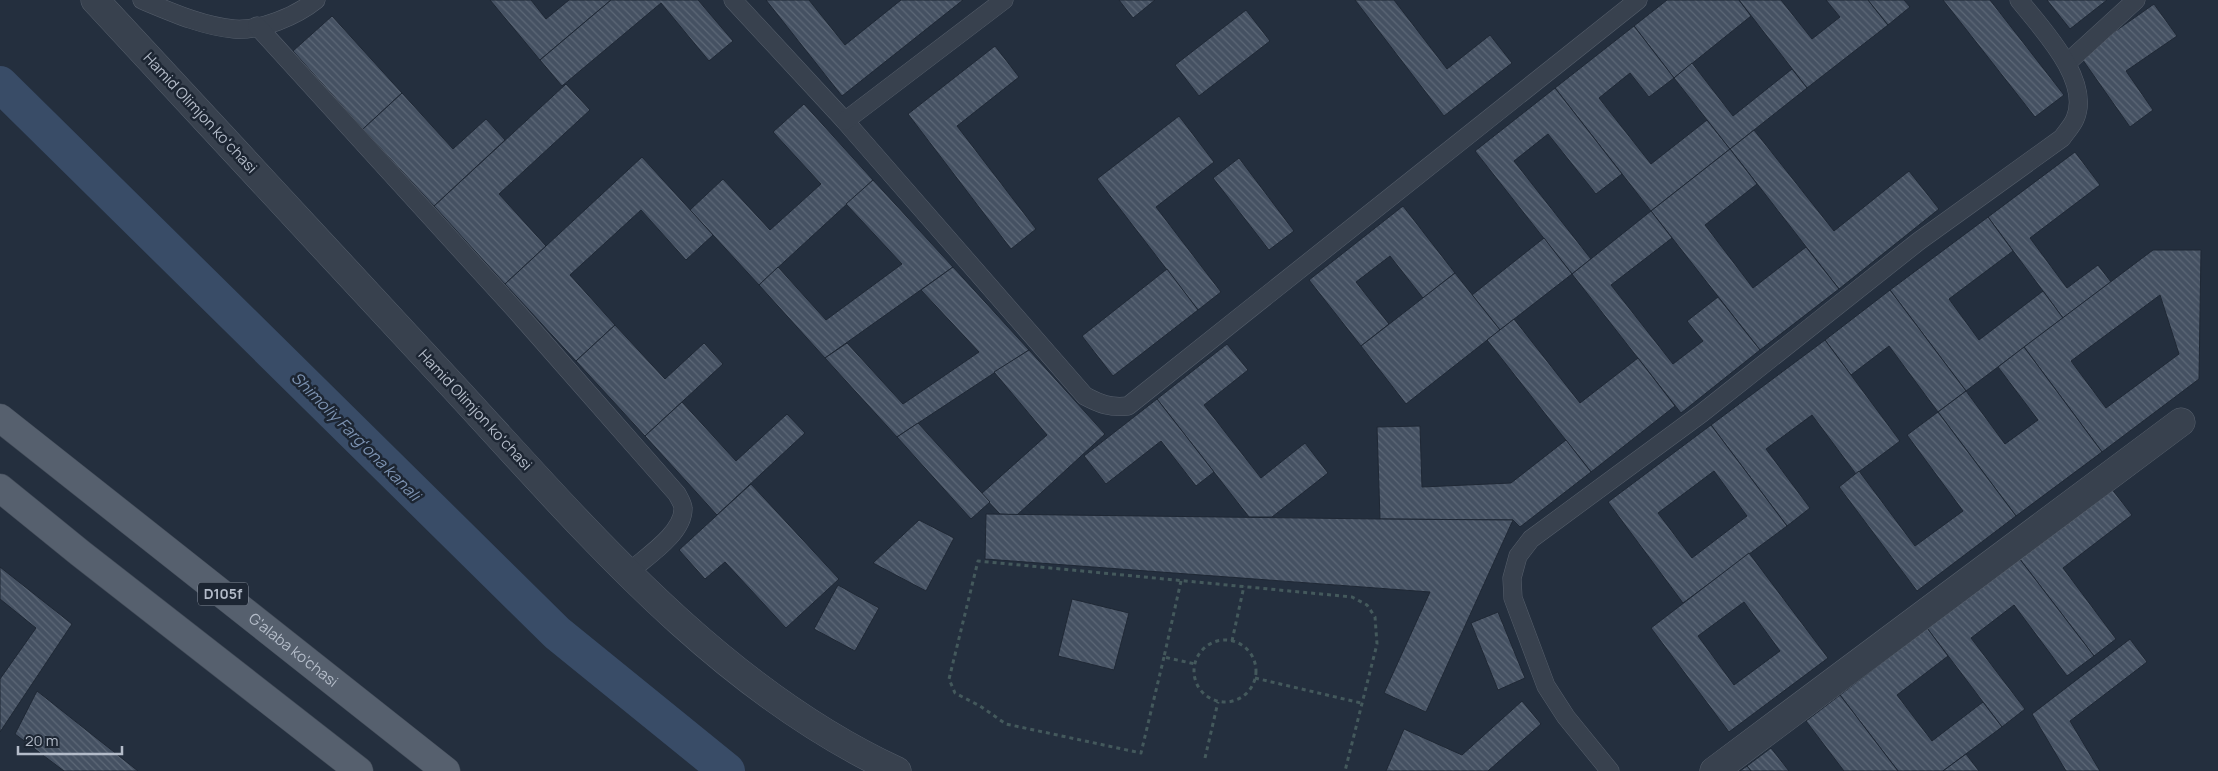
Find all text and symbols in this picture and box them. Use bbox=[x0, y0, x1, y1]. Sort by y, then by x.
street label: Hamid Olimjon koʻchasi bbox=[139, 48, 262, 178]
street label: Hamid Olimjon koʻchasi bbox=[414, 345, 537, 475]
water label: Shimoliy Fargʻona kanali bbox=[287, 367, 427, 507]
road number: D105f bbox=[198, 582, 248, 606]
street label: G'alaba ko'chasi bbox=[244, 608, 343, 692]
scale bar bbox=[18, 724, 121, 756]
text: 20 m bbox=[25, 730, 58, 751]

